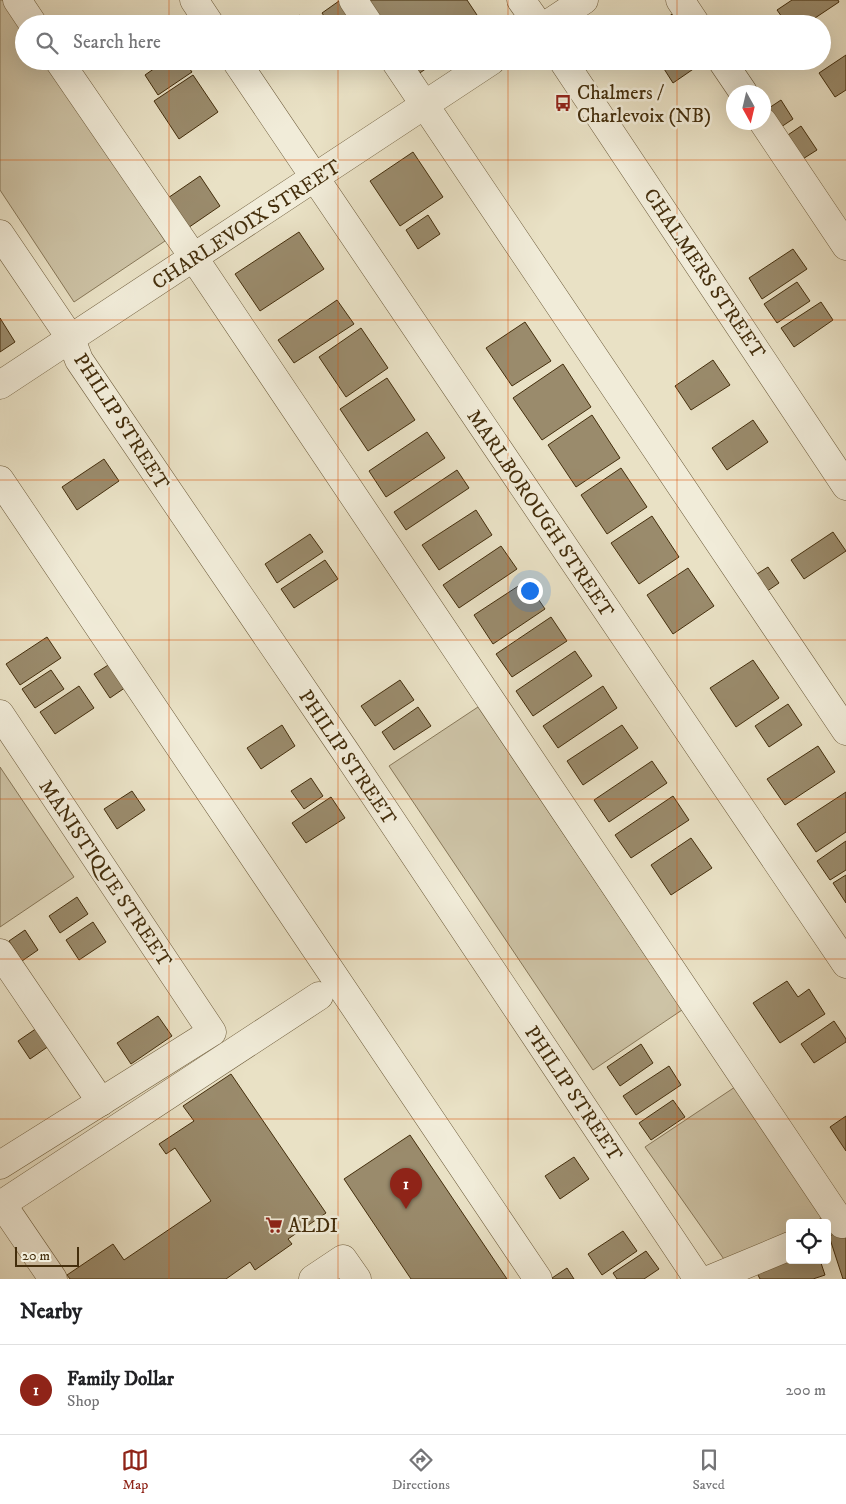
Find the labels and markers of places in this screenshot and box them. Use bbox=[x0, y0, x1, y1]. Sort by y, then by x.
place label: Chalmers / Charlevoix (NB) bbox=[577, 81, 711, 129]
bus stop icon: Chalmers / Charlevoix (NB) bbox=[553, 93, 573, 113]
pin: 1 bbox=[390, 1168, 422, 1209]
place label: ALDI bbox=[288, 1214, 338, 1239]
supermarket icon: ALDI bbox=[264, 1215, 284, 1235]

